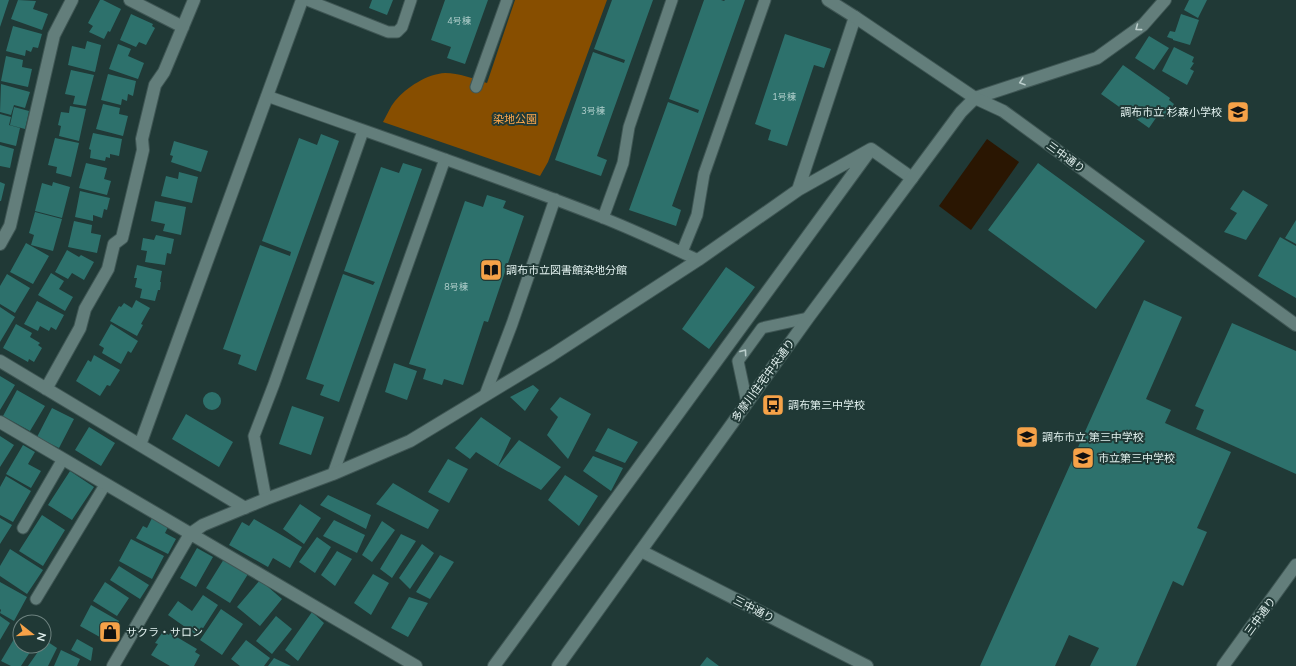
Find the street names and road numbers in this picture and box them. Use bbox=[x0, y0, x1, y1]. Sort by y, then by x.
street label: 三中通り bbox=[1044, 138, 1088, 176]
street label: 多摩川住宅中央通り bbox=[728, 336, 798, 424]
street label: 三中通り bbox=[731, 593, 777, 625]
street label: 三中通り bbox=[1241, 594, 1279, 638]

